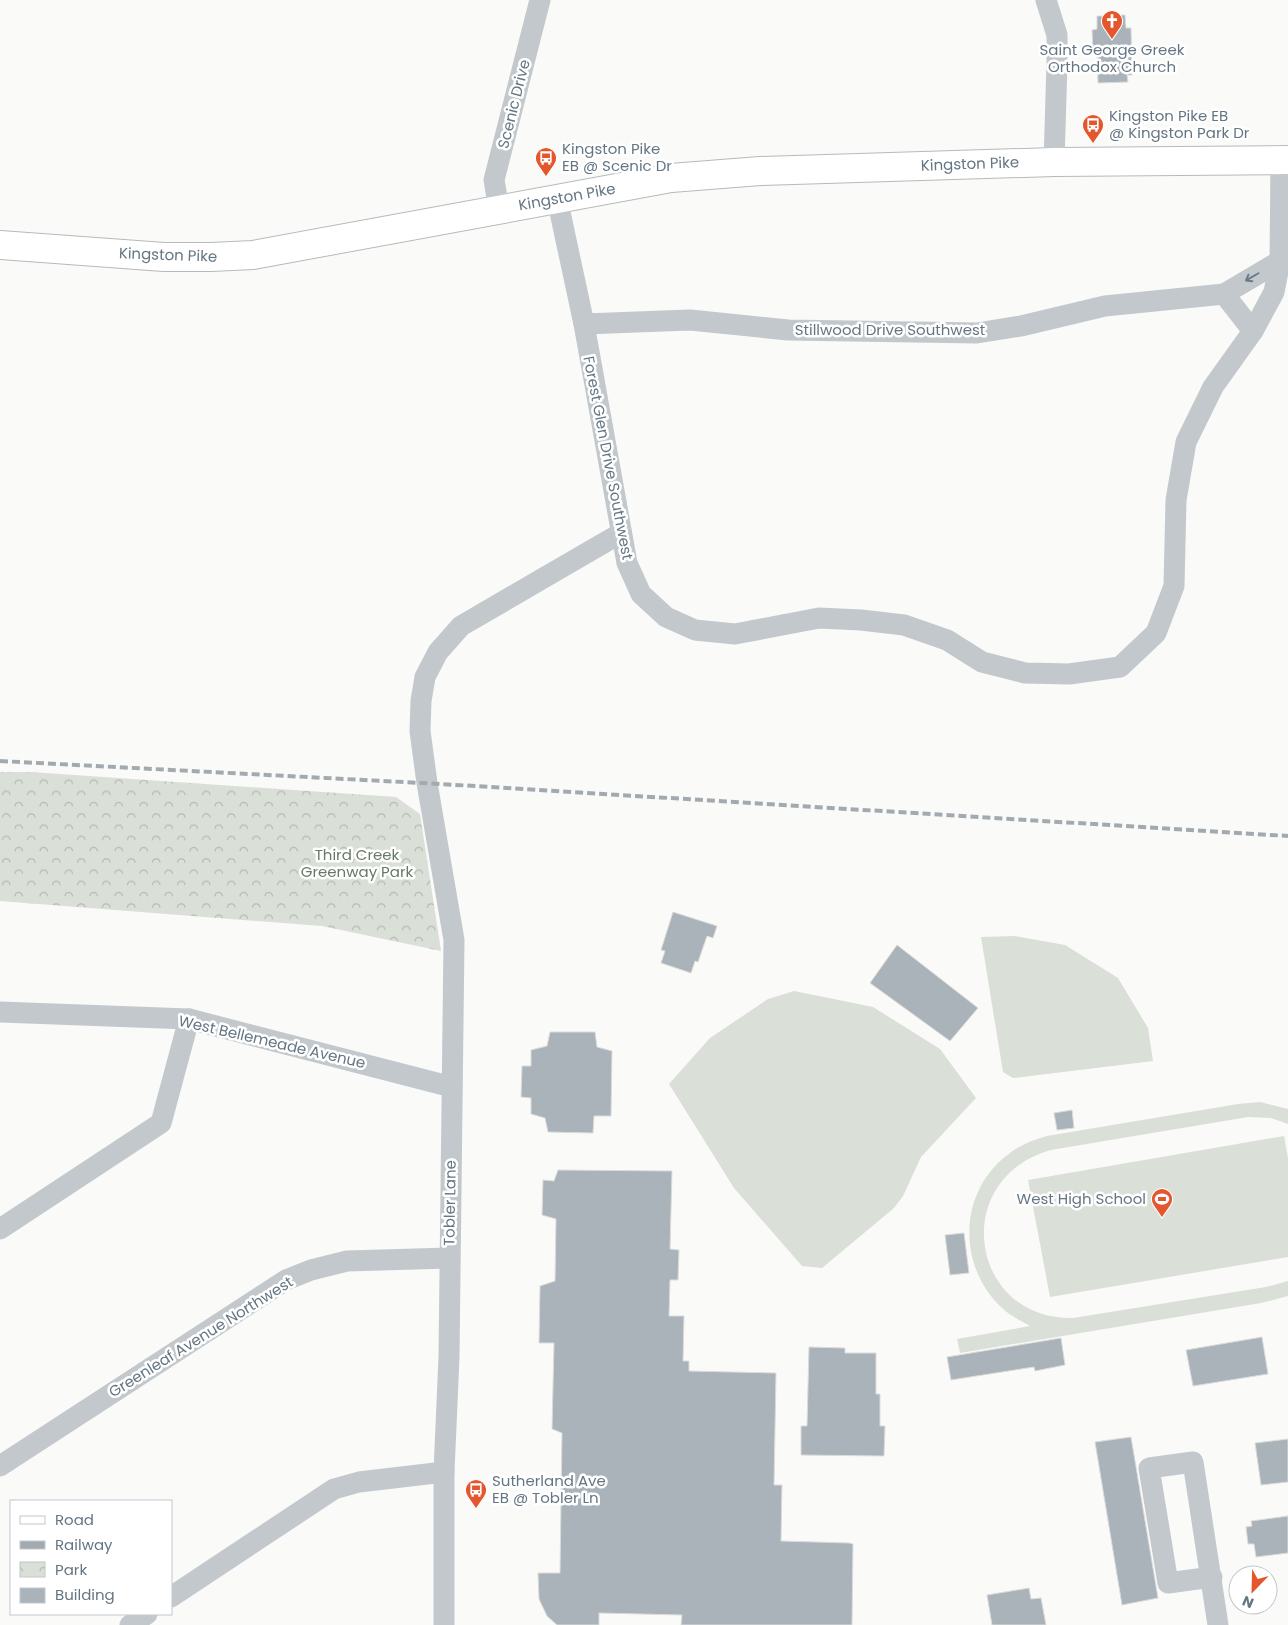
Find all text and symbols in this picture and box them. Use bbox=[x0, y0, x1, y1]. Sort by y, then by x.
church icon: Saint George Greek Orthodox Church bbox=[1100, 9, 1124, 40]
place label: Saint George Greek Orthodox Church bbox=[1040, 39, 1185, 77]
street label: Scenic Drive bbox=[492, 57, 535, 151]
place label: Kingston Pike EB @ Kingston Park Dr bbox=[1109, 105, 1250, 143]
bus stop icon: Kingston Pike EB @ Kingston Park Dr bbox=[1081, 113, 1105, 144]
place label: Kingston Pike EB @ Scenic Dr bbox=[562, 138, 672, 176]
bus stop icon: Kingston Pike EB @ Scenic Dr bbox=[534, 146, 558, 177]
street label: Kingston Pike bbox=[920, 151, 1019, 176]
street label: Kingston Pike bbox=[517, 178, 617, 215]
street label: Kingston Pike bbox=[119, 242, 218, 267]
one-way arrow bbox=[1246, 273, 1260, 283]
street label: Stillwood Drive Southwest bbox=[795, 319, 985, 340]
street label: Forest Glen Drive Southwest bbox=[578, 354, 639, 562]
park label: Third Creek Greenway Park bbox=[301, 844, 414, 882]
street label: West Bellemeade Avenue bbox=[177, 1010, 368, 1073]
street label: Tobler Lane bbox=[438, 1160, 461, 1246]
sports icon: West High School bbox=[1150, 1187, 1174, 1218]
place label: West High School bbox=[1017, 1188, 1146, 1209]
street label: Greenleaf Avenue Northwest bbox=[105, 1271, 297, 1402]
place label: Sutherland Ave EB @ Tobler Ln bbox=[492, 1470, 606, 1508]
bus stop icon: Sutherland Ave EB @ Tobler Ln bbox=[464, 1478, 488, 1509]
legend bbox=[10, 1500, 172, 1615]
text: Road bbox=[55, 1509, 94, 1530]
text: Railway bbox=[55, 1534, 113, 1555]
text: Park bbox=[55, 1559, 87, 1580]
north arrow bbox=[1228, 1565, 1278, 1615]
text: Building bbox=[55, 1584, 115, 1605]
text: N bbox=[1239, 1591, 1257, 1613]

